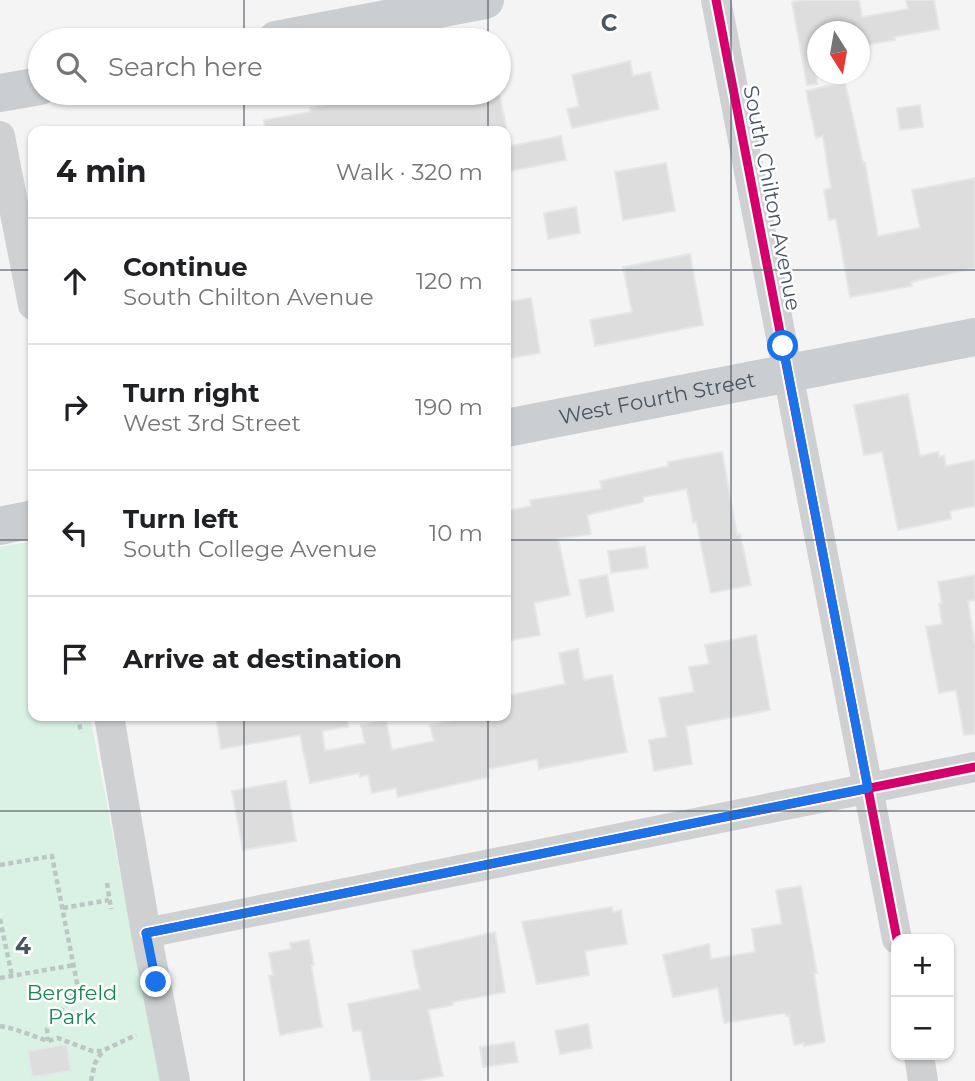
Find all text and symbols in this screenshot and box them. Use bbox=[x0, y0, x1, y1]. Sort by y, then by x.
text: C bbox=[601, 9, 618, 37]
north arrow bbox=[807, 21, 870, 84]
search box bbox=[28, 28, 511, 105]
icon: search bbox=[52, 48, 90, 86]
text: Search here bbox=[108, 51, 263, 83]
street label: South Chilton Avenue bbox=[738, 83, 807, 313]
text: 4 min bbox=[56, 153, 146, 190]
text: Walk · 320 m bbox=[336, 158, 483, 186]
text: Continue bbox=[123, 251, 248, 283]
icon: ahead bbox=[56, 262, 94, 300]
text: 120 m bbox=[416, 267, 483, 295]
text: South Chilton Avenue bbox=[123, 283, 374, 311]
route start bbox=[767, 330, 798, 361]
street label: West Fourth Street bbox=[557, 367, 758, 429]
text: Turn right bbox=[123, 377, 259, 409]
icon: right bbox=[56, 388, 94, 426]
text: 190 m bbox=[415, 393, 483, 421]
text: West 3rd Street bbox=[123, 409, 301, 437]
text: Turn left bbox=[123, 503, 239, 535]
icon: left bbox=[56, 514, 94, 552]
text: 10 m bbox=[429, 519, 483, 547]
text: South College Avenue bbox=[123, 535, 377, 563]
icon: arrive bbox=[56, 640, 94, 678]
text: Arrive at destination bbox=[123, 643, 402, 675]
text: 4 bbox=[15, 932, 31, 960]
map controls bbox=[891, 934, 954, 1060]
button: + bbox=[891, 934, 954, 997]
route end bbox=[140, 966, 171, 997]
park label: Bergfeld Park bbox=[27, 980, 117, 1029]
button: − bbox=[891, 997, 954, 1060]

